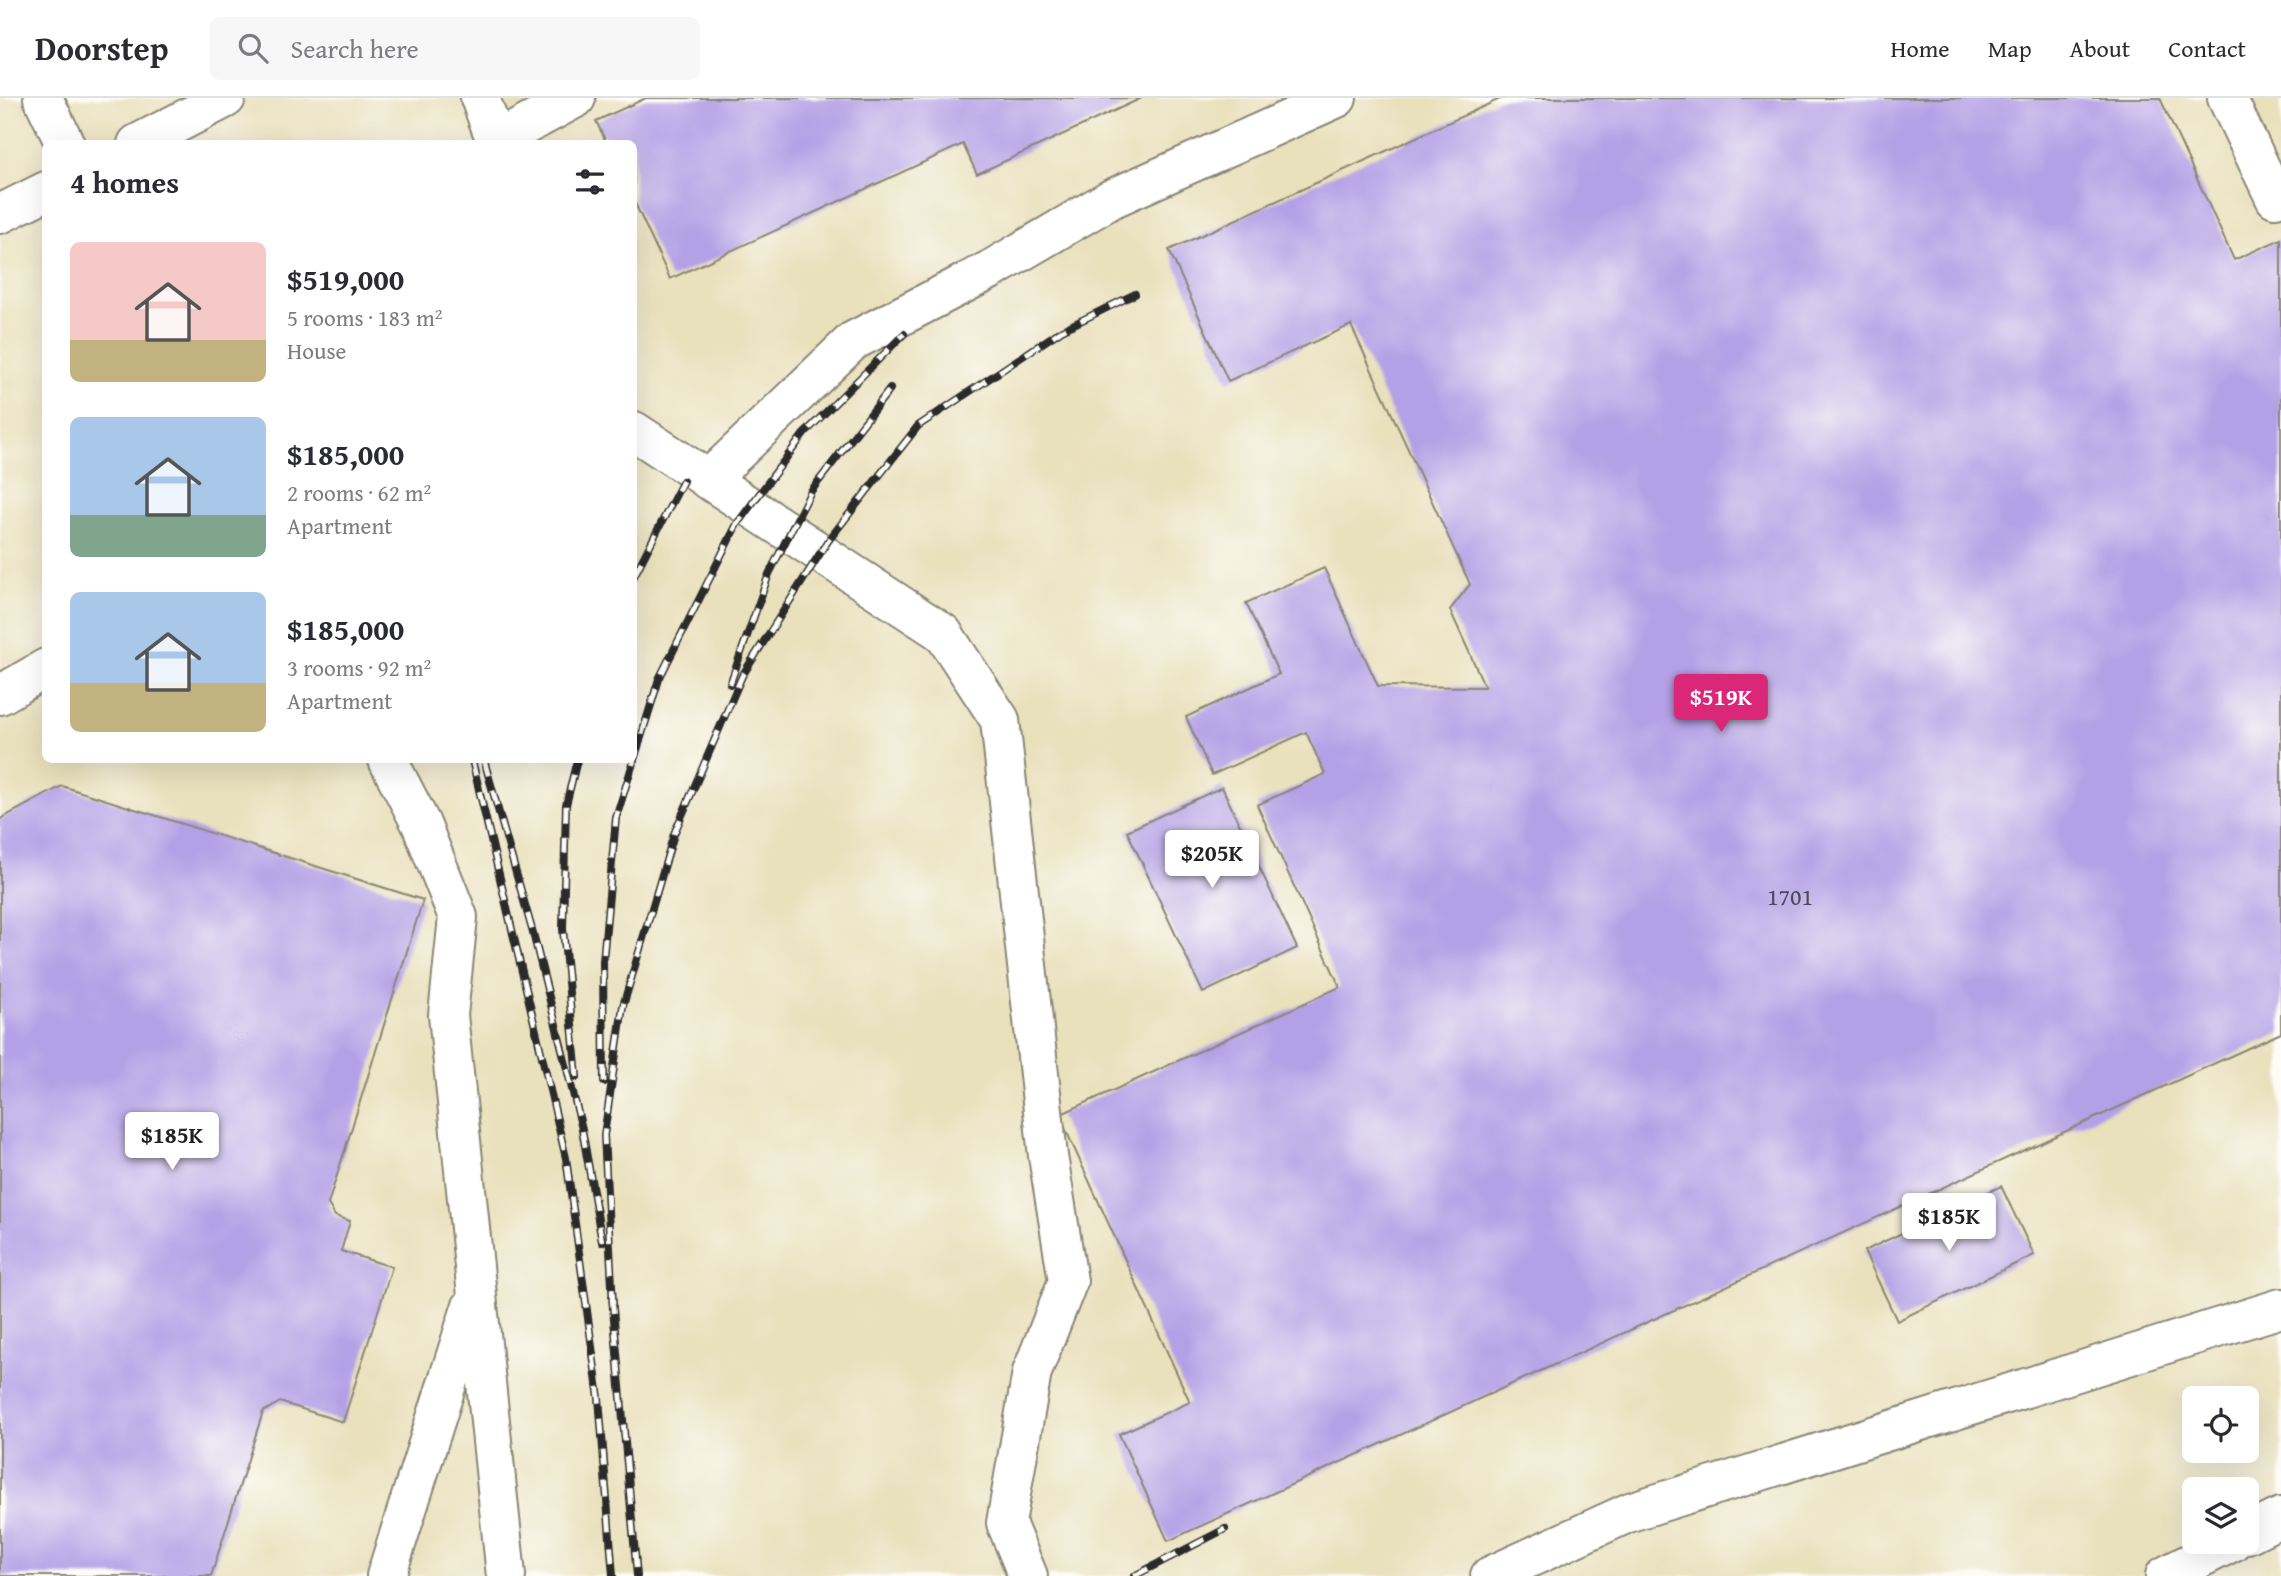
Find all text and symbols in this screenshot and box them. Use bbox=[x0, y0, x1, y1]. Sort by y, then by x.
search box bbox=[210, 17, 700, 80]
text: Doorstep bbox=[35, 24, 168, 72]
icon: search bbox=[234, 29, 272, 67]
text: Search here bbox=[290, 29, 419, 68]
text: Home bbox=[1891, 31, 1950, 66]
text: Map bbox=[1988, 31, 2032, 66]
text: About bbox=[2070, 31, 2130, 66]
text: Contact bbox=[2168, 31, 2246, 66]
text: 4 homes bbox=[70, 160, 179, 204]
icon: filters bbox=[571, 163, 609, 201]
text: $519,000 bbox=[287, 257, 404, 301]
icon: home bbox=[126, 270, 210, 354]
text: 5 rooms · 183 m² bbox=[287, 301, 442, 334]
text: House bbox=[287, 334, 346, 367]
text: $185,000 bbox=[287, 432, 404, 476]
icon: home bbox=[126, 445, 210, 529]
text: 2 rooms · 62 m² bbox=[287, 476, 431, 509]
text: Apartment bbox=[287, 509, 392, 542]
text: $185,000 bbox=[287, 607, 404, 651]
icon: home bbox=[126, 620, 210, 704]
text: 3 rooms · 92 m² bbox=[287, 651, 431, 684]
pin: $519K bbox=[1672, 674, 1770, 734]
text: $519K bbox=[1690, 680, 1752, 713]
text: Apartment bbox=[287, 684, 392, 717]
pin: $205K bbox=[1163, 830, 1261, 890]
text: $205K bbox=[1181, 836, 1243, 869]
house number: 1701 bbox=[1767, 879, 1813, 914]
pin: $185K bbox=[123, 1112, 221, 1172]
text: $185K bbox=[141, 1118, 203, 1151]
pin: $185K bbox=[1900, 1194, 1998, 1253]
text: $185K bbox=[1918, 1199, 1980, 1232]
map controls bbox=[2182, 1386, 2259, 1554]
button: locate bbox=[2182, 1386, 2259, 1463]
button: layers bbox=[2182, 1477, 2259, 1554]

